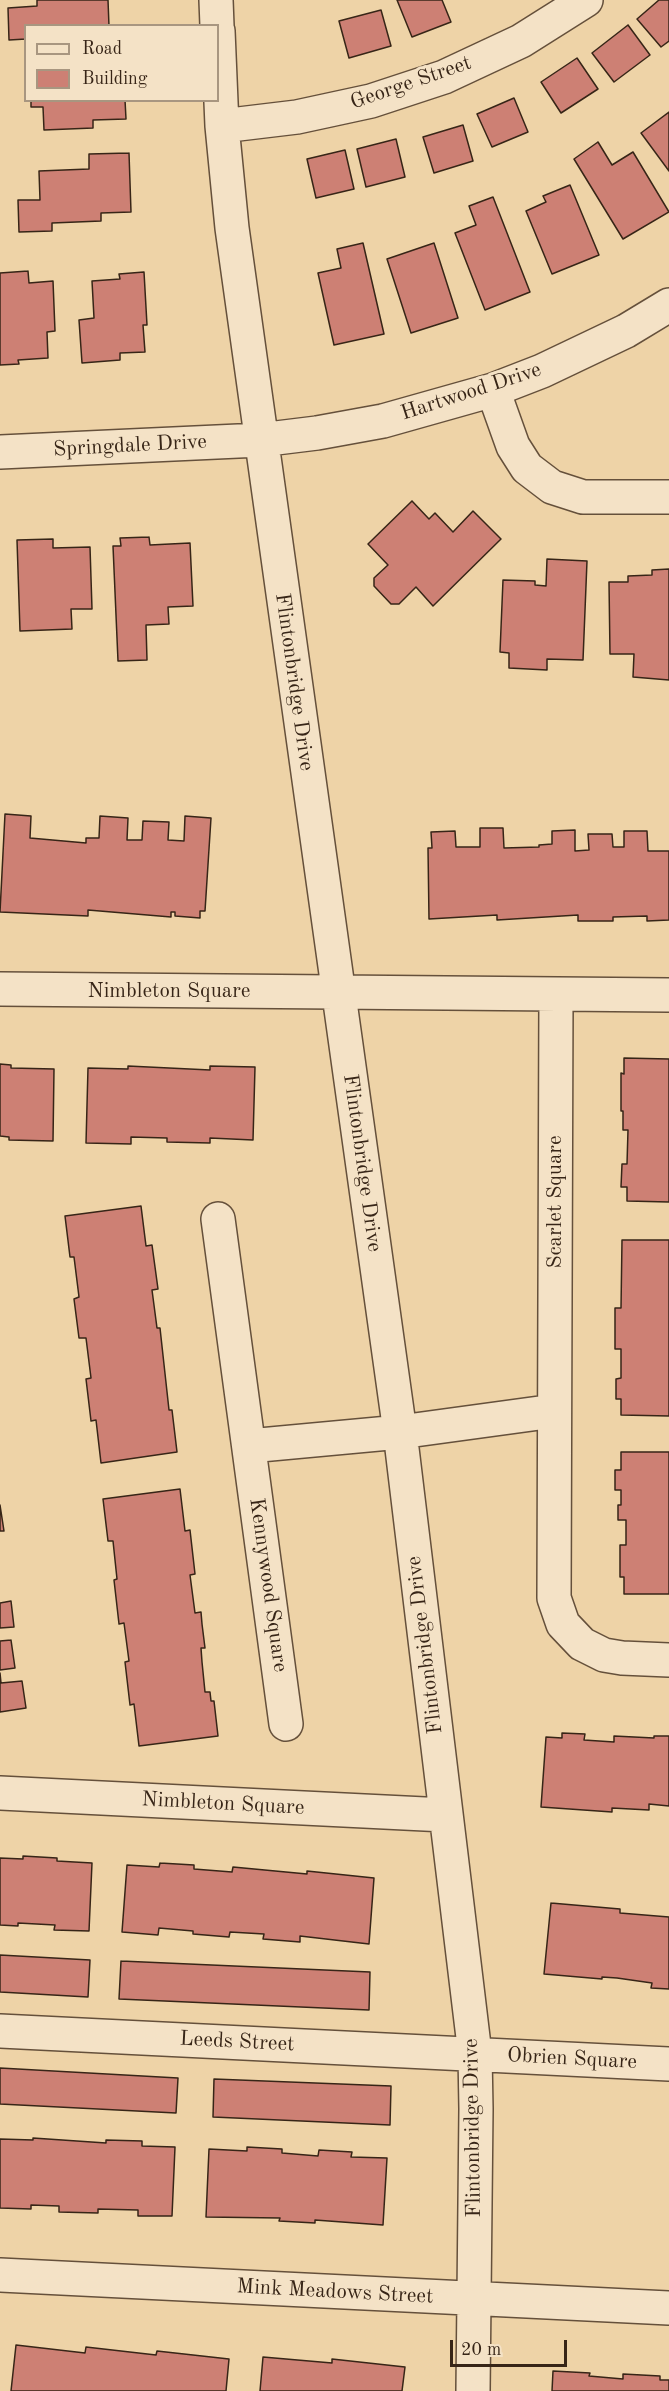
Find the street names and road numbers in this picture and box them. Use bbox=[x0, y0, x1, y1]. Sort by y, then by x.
street label: George Street bbox=[347, 51, 475, 115]
street label: Hartwood Drive bbox=[398, 357, 544, 427]
street label: Springdale Drive bbox=[53, 429, 207, 463]
street label: Flintonbridge Drive bbox=[269, 591, 319, 773]
street label: Nimbleton Square bbox=[87, 978, 251, 1004]
street label: Flintonbridge Drive bbox=[337, 1072, 387, 1254]
street label: Scarlet Square bbox=[542, 1135, 568, 1269]
street label: Kennywood Square bbox=[243, 1496, 293, 1674]
street label: Flintonbridge Drive bbox=[402, 1554, 448, 1736]
street label: Nimbleton Square bbox=[141, 1787, 305, 1821]
street label: Leeds Street bbox=[179, 2026, 295, 2058]
street label: Flintonbridge Drive bbox=[459, 2038, 487, 2218]
street label: Obrien Square bbox=[506, 2043, 638, 2075]
street label: Mink Meadows Street bbox=[236, 2274, 434, 2310]

